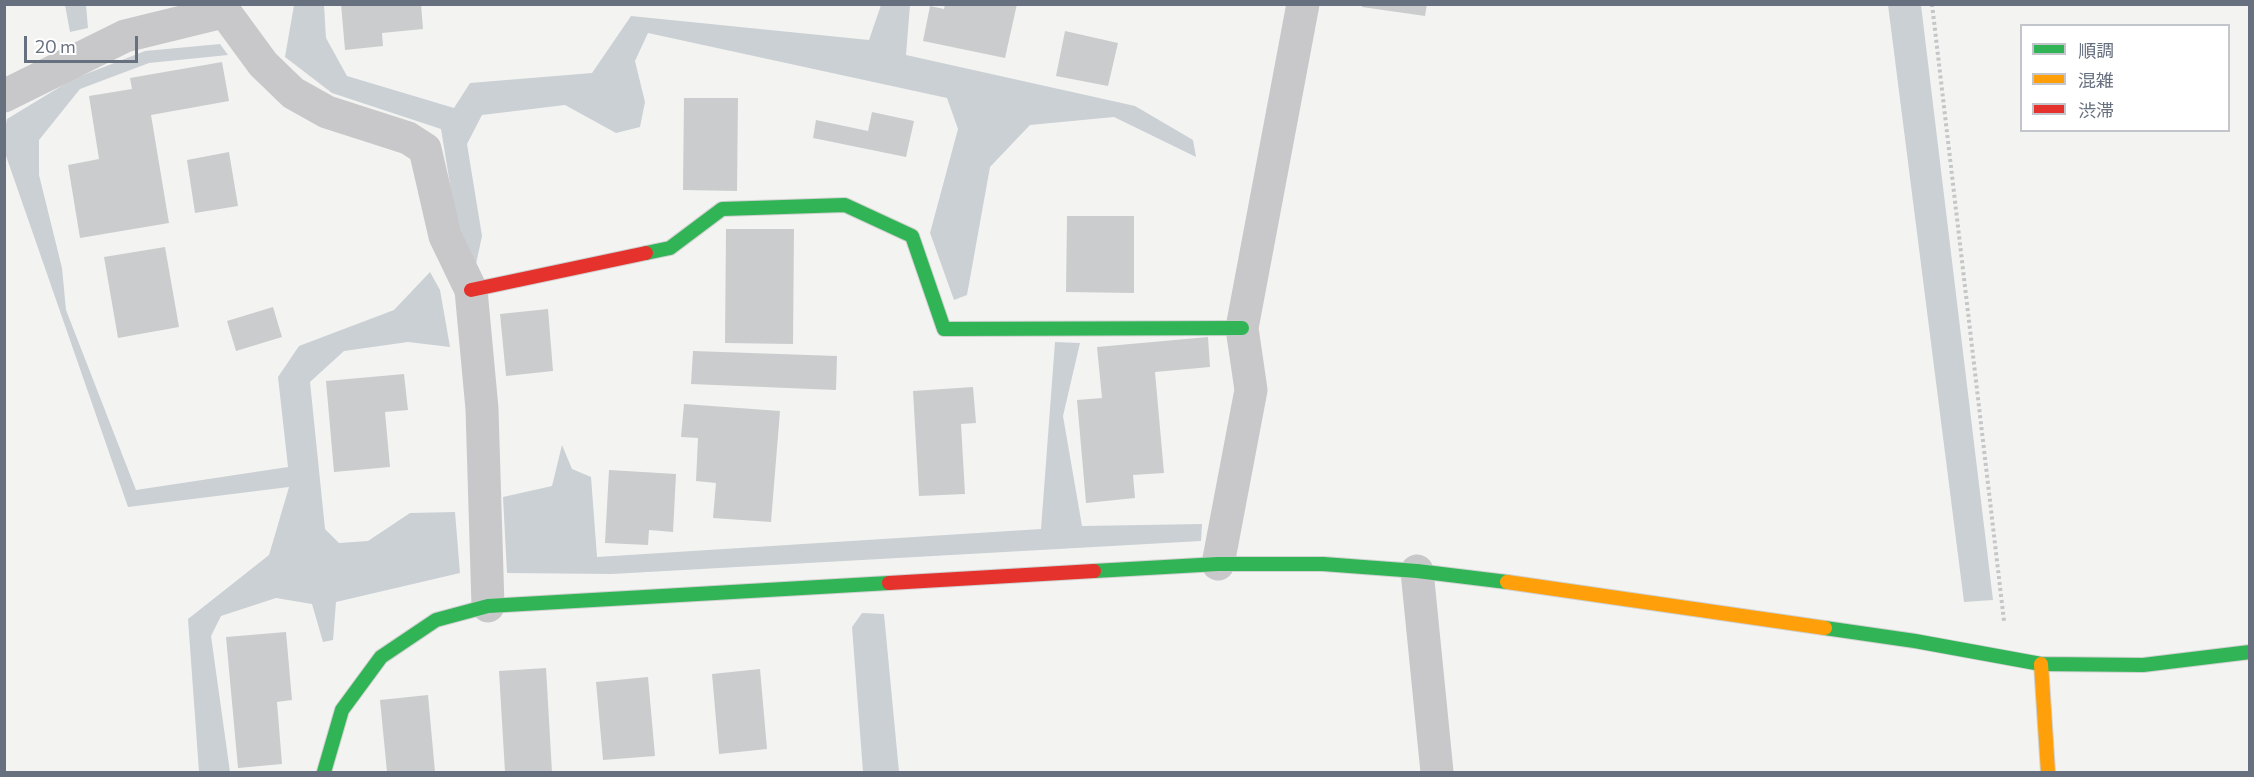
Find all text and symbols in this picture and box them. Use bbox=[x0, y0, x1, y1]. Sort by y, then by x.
scale bar bbox=[27, 24, 141, 62]
legend bbox=[2020, 24, 2230, 132]
text: 20 m bbox=[35, 35, 76, 57]
text: 順調 bbox=[2078, 39, 2114, 61]
text: 混雑 bbox=[2078, 69, 2114, 91]
text: 渋滞 bbox=[2078, 99, 2114, 121]

